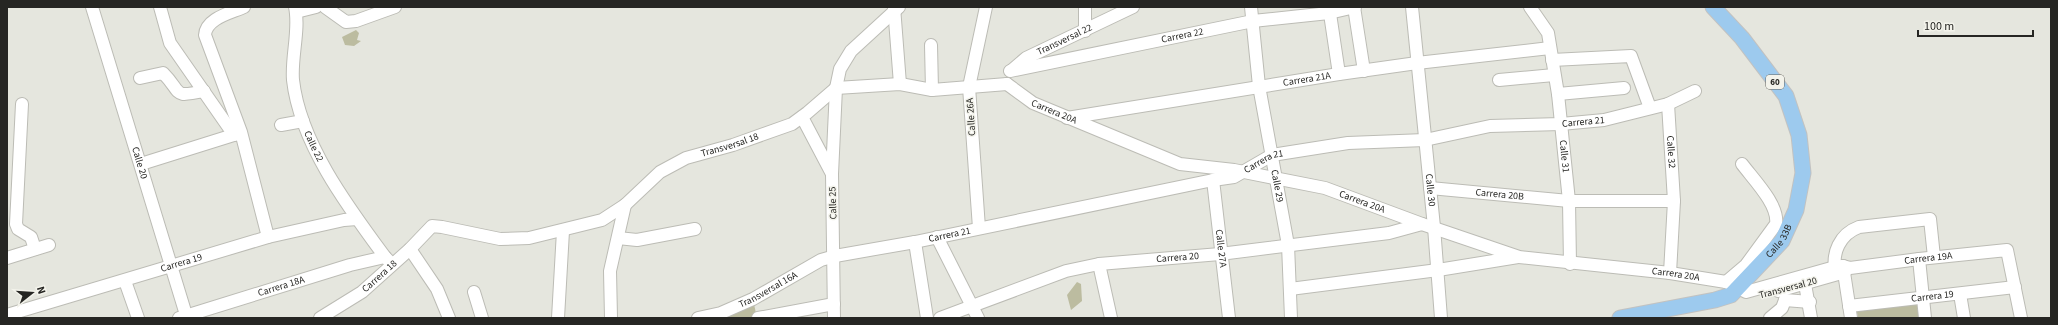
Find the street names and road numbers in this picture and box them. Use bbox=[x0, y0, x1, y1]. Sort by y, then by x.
street label: Transversal 22 bbox=[1034, 21, 1094, 59]
street label: Carrera 22 bbox=[1160, 24, 1205, 47]
street label: Carrera 21A bbox=[1282, 68, 1332, 90]
road number: 60 bbox=[1766, 75, 1784, 89]
street label: Carrera 20A bbox=[1029, 96, 1080, 128]
street label: Calle 26A bbox=[963, 97, 979, 137]
street label: Carrera 21 bbox=[1561, 113, 1605, 131]
street label: Calle 22 bbox=[300, 129, 327, 164]
street label: Transversal 18 bbox=[699, 129, 761, 161]
street label: Calle 32 bbox=[1663, 135, 1679, 169]
street label: Calle 31 bbox=[1556, 139, 1573, 173]
street label: Calle 20 bbox=[128, 145, 151, 181]
street label: Carrera 21 bbox=[1241, 146, 1284, 177]
street label: Calle 29 bbox=[1267, 169, 1287, 203]
street label: Calle 30 bbox=[1422, 173, 1439, 207]
street label: Carrera 20B bbox=[1475, 185, 1525, 204]
street label: Calle 25 bbox=[825, 186, 841, 220]
street label: Carrera 20A bbox=[1337, 187, 1388, 217]
street label: Calle 33B bbox=[1762, 222, 1796, 261]
street label: Carrera 21 bbox=[927, 224, 972, 246]
street label: Calle 27A bbox=[1212, 229, 1230, 269]
street label: Carrera 20 bbox=[1156, 249, 1199, 266]
street label: Carrera 19A bbox=[1903, 249, 1954, 268]
street label: Carrera 19 bbox=[159, 250, 204, 276]
street label: Carrera 18 bbox=[359, 257, 400, 296]
street label: Carrera 20A bbox=[1651, 264, 1701, 285]
street label: Transversal 16A bbox=[736, 268, 800, 311]
street label: Carrera 18A bbox=[256, 272, 307, 300]
street label: Transversal 20 bbox=[1757, 274, 1819, 302]
street label: Carrera 19 bbox=[1910, 287, 1955, 306]

